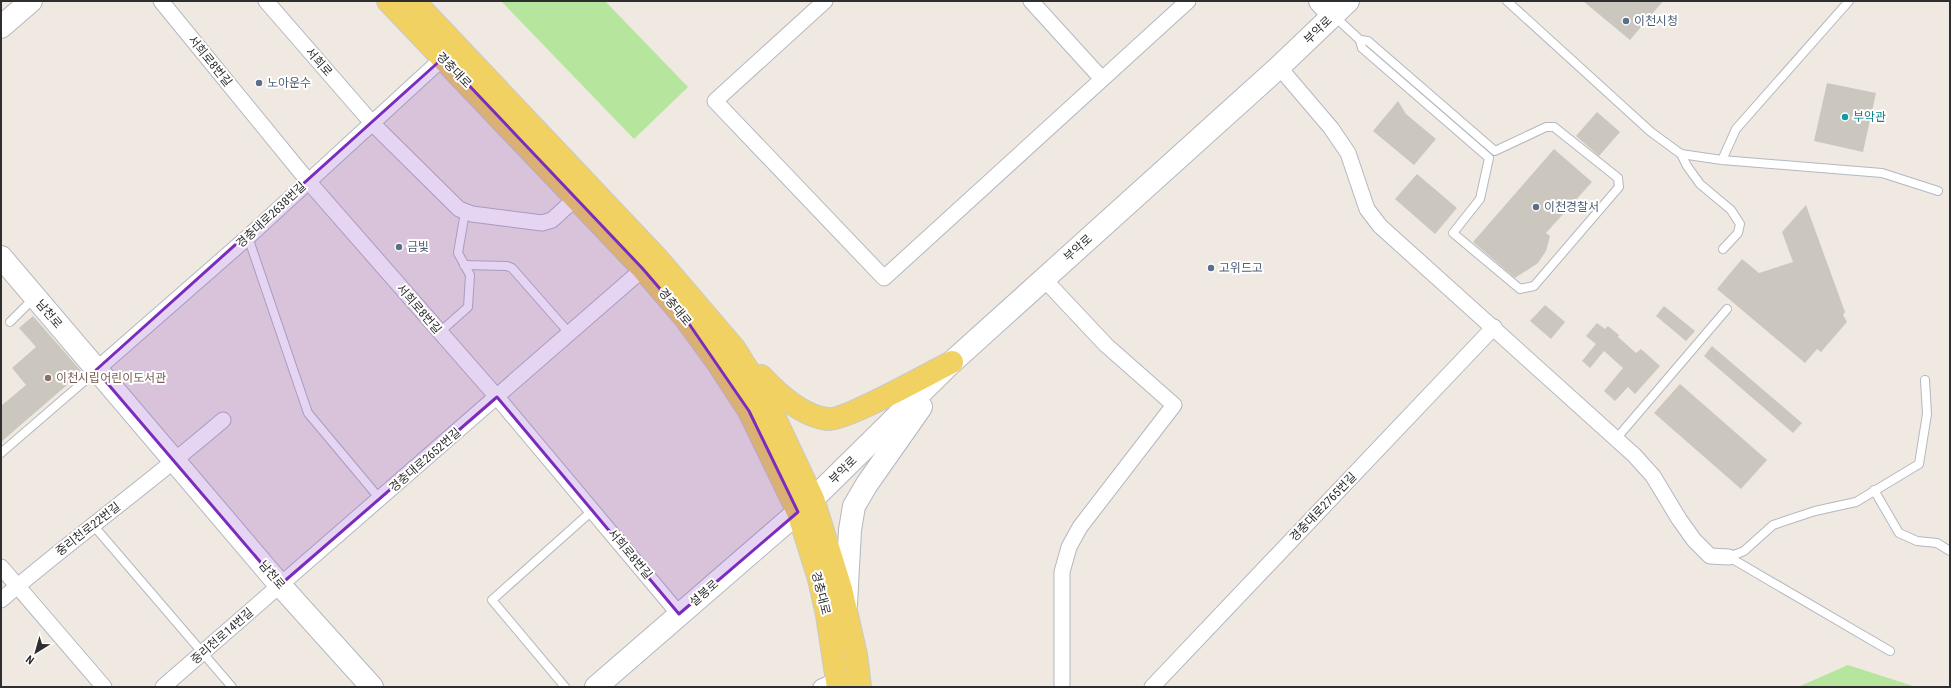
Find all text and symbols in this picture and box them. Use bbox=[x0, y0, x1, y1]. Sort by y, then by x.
street label: 부악로 bbox=[1301, 13, 1335, 47]
place label: 이천시청 bbox=[1634, 14, 1678, 28]
marker: 이천시청 bbox=[1621, 16, 1631, 26]
street label: 서희로8번길 bbox=[185, 33, 235, 89]
street label: 서희로 bbox=[303, 45, 335, 79]
street label: 경충대로 bbox=[434, 49, 474, 91]
place label: 노아운수 bbox=[267, 76, 311, 90]
marker: 노아운수 bbox=[254, 78, 264, 88]
place label: 부악관 bbox=[1853, 110, 1886, 124]
marker: 부악관 bbox=[1840, 112, 1850, 122]
street label: 경충대로2638번길 bbox=[233, 179, 309, 251]
place label: 이천경찰서 bbox=[1544, 200, 1599, 214]
marker: 이천경찰서 bbox=[1531, 202, 1541, 212]
street label: 부악로 bbox=[1061, 232, 1095, 264]
place label: 금빛 bbox=[407, 240, 429, 254]
marker: 금빛 bbox=[394, 242, 404, 252]
place label: 고위드고 bbox=[1219, 261, 1263, 275]
marker: 고위드고 bbox=[1206, 263, 1216, 273]
street label: 서희로8번길 bbox=[394, 281, 444, 337]
street label: 경충대로 bbox=[656, 285, 694, 329]
street label: 남천로 bbox=[33, 297, 65, 331]
place label: 이천시립어린이도서관 bbox=[56, 371, 166, 385]
marker: 이천시립어린이도서관 bbox=[43, 373, 53, 383]
street label: 경충대로2652번길 bbox=[386, 425, 464, 495]
street label: 부악로 bbox=[826, 453, 860, 487]
street label: 경충대로2765번길 bbox=[1287, 470, 1359, 544]
street label: 중리천로22번길 bbox=[53, 499, 123, 559]
street label: 서희로8번길 bbox=[605, 526, 655, 582]
street label: 남천로 bbox=[256, 558, 288, 592]
street label: 경충대로 bbox=[809, 570, 833, 616]
street label: 설봉로 bbox=[687, 577, 721, 609]
street label: 중리천로14번길 bbox=[188, 605, 256, 667]
north arrow bbox=[16, 632, 56, 672]
text: N bbox=[23, 652, 37, 667]

